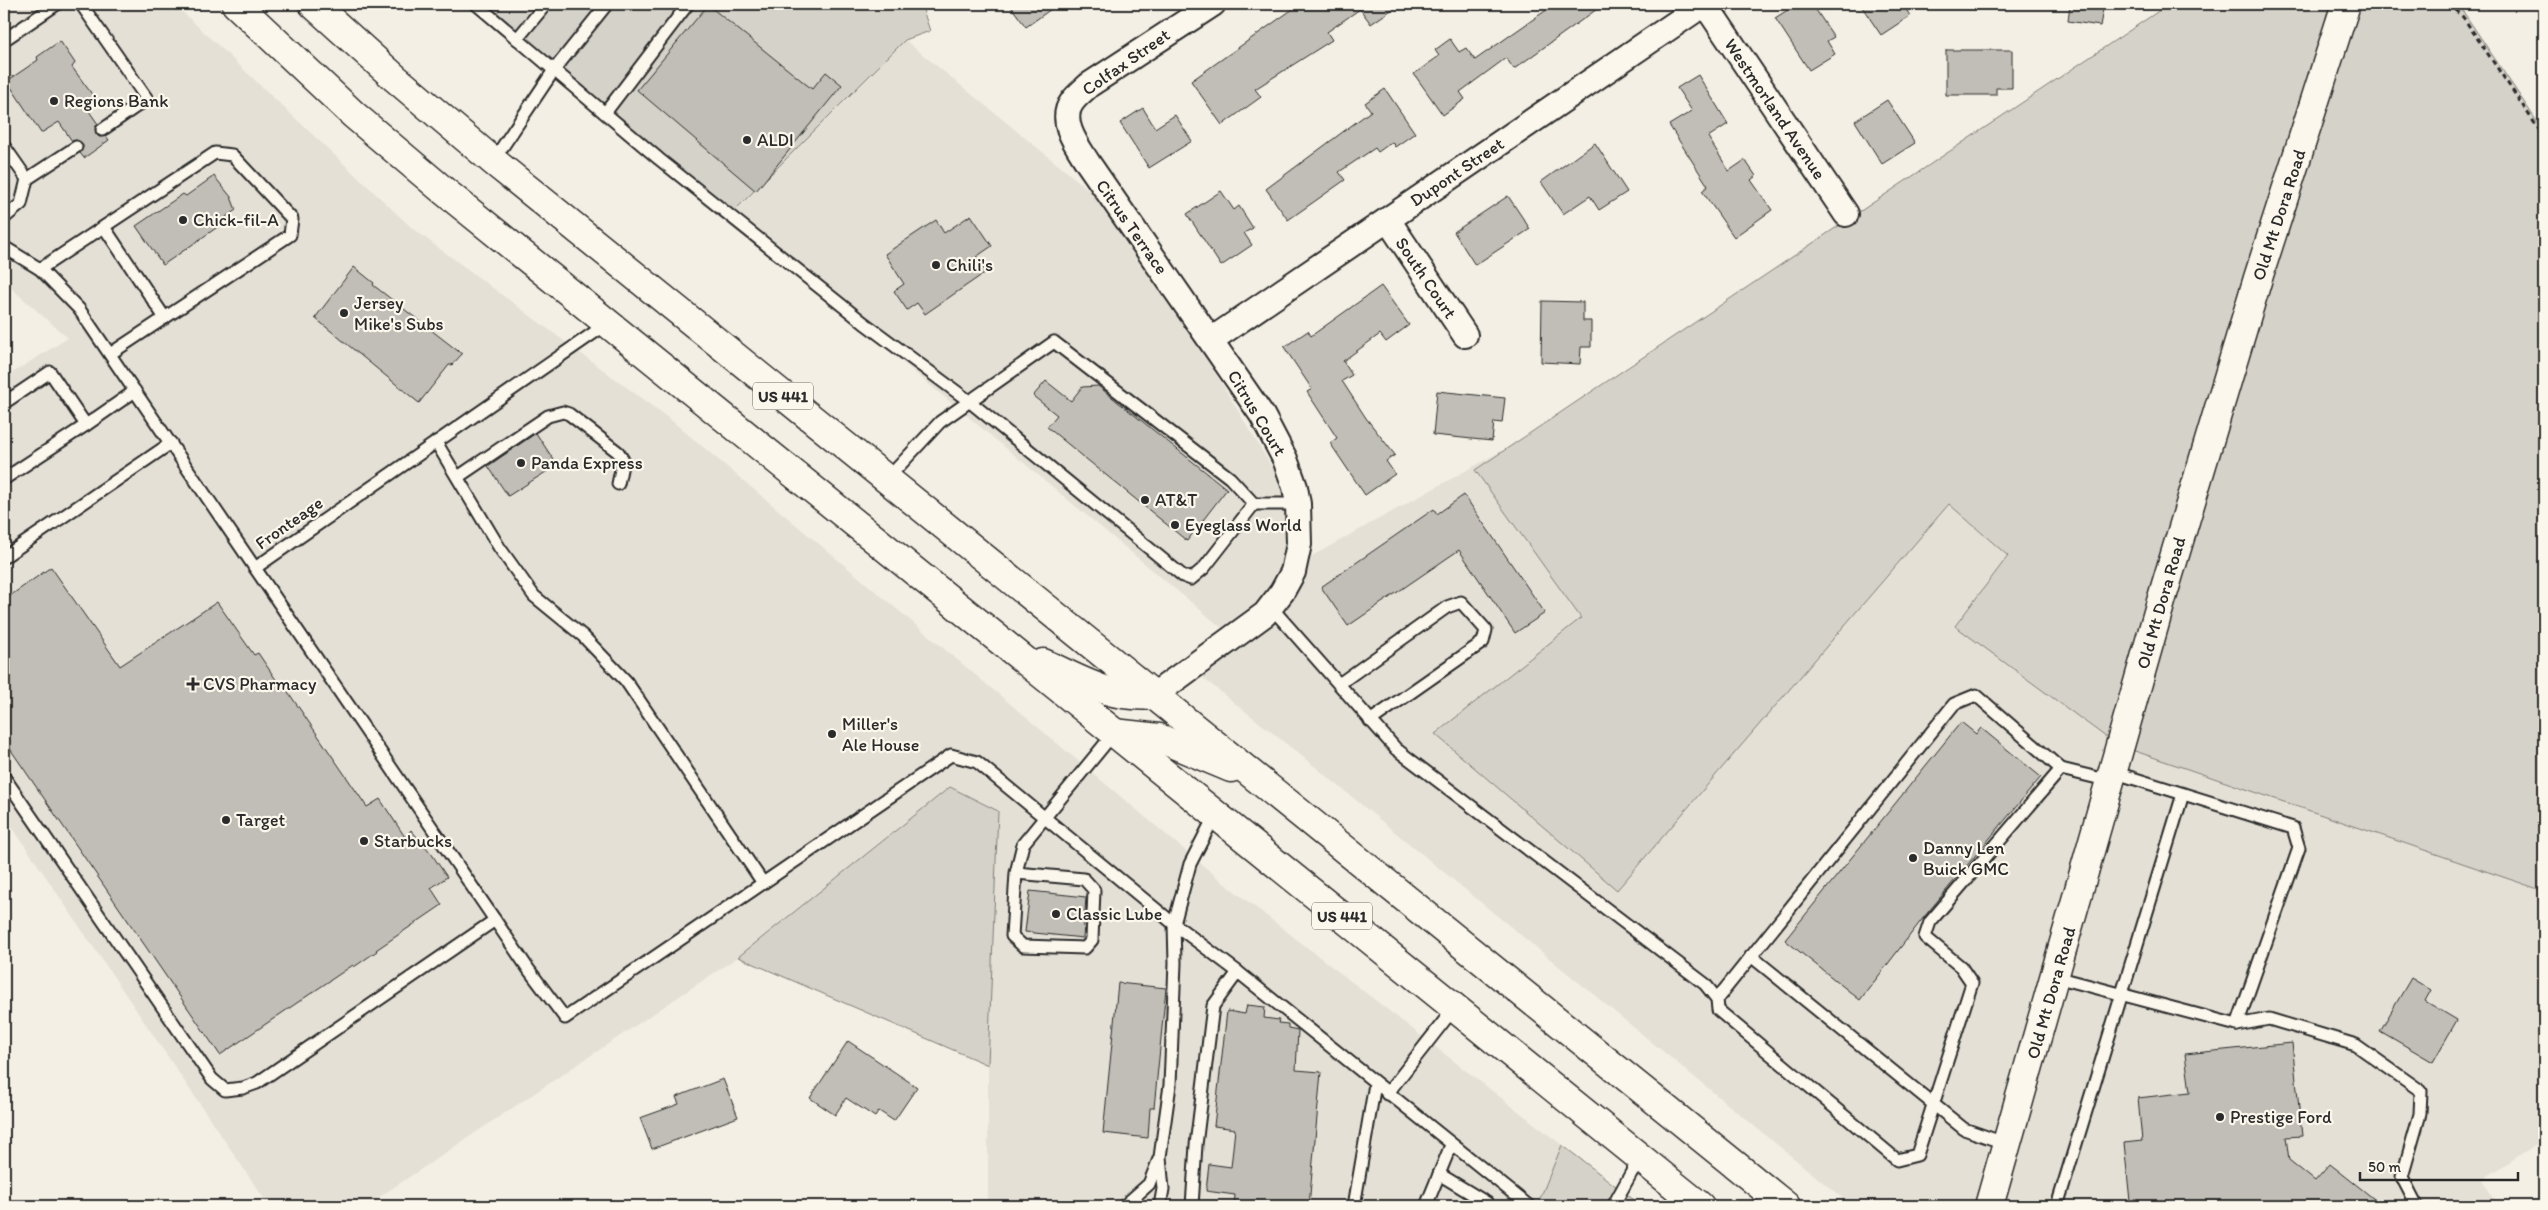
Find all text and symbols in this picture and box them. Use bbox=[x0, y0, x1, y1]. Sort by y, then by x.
street label: Colfax Street bbox=[1078, 24, 1174, 100]
street label: Westmorland Avenue bbox=[1720, 34, 1830, 184]
place label: Regions Bank bbox=[64, 90, 168, 112]
marker: Regions Bank bbox=[48, 95, 60, 107]
place label: ALDI bbox=[757, 129, 794, 151]
street label: Dupont Street bbox=[1406, 132, 1508, 211]
marker: ALDI bbox=[741, 134, 753, 146]
street label: Old Mt Dora Road bbox=[2247, 146, 2311, 283]
street label: Citrus Terrace bbox=[1091, 175, 1173, 279]
place label: Chick-fil-A bbox=[193, 209, 279, 231]
marker: Chick-fil-A bbox=[177, 214, 189, 226]
street label: South Court bbox=[1391, 233, 1461, 323]
place label: Chili's bbox=[946, 254, 993, 276]
marker: Chili's bbox=[930, 259, 942, 271]
place label: Jersey Mike's Subs bbox=[354, 292, 444, 335]
marker: Jersey Mike's Subs bbox=[338, 307, 350, 319]
street label: Citrus Court bbox=[1223, 366, 1291, 460]
road number: US 441 bbox=[753, 382, 813, 410]
place label: Panda Express bbox=[531, 452, 643, 474]
marker: Panda Express bbox=[515, 457, 527, 469]
place label: AT&T bbox=[1155, 489, 1197, 511]
street label: Fronteage bbox=[251, 492, 327, 554]
marker: AT&T bbox=[1139, 494, 1151, 506]
place label: Eyeglass World bbox=[1185, 514, 1302, 536]
marker: Eyeglass World bbox=[1169, 519, 1181, 531]
street label: Old Mt Dora Road bbox=[2132, 534, 2191, 672]
place label: CVS Pharmacy bbox=[203, 673, 317, 695]
marker: CVS Pharmacy bbox=[187, 678, 199, 690]
place label: Miller's Ale House bbox=[842, 713, 919, 756]
marker: Miller's Ale House bbox=[826, 728, 838, 740]
place label: Target bbox=[236, 809, 286, 831]
marker: Target bbox=[220, 814, 232, 826]
place label: Starbucks bbox=[374, 830, 452, 852]
marker: Starbucks bbox=[358, 835, 370, 847]
place label: Danny Len Buick GMC bbox=[1923, 837, 2009, 880]
marker: Danny Len Buick GMC bbox=[1907, 852, 1919, 864]
road number: US 441 bbox=[1312, 902, 1372, 929]
place label: Classic Lube bbox=[1066, 903, 1162, 925]
marker: Classic Lube bbox=[1050, 908, 1062, 920]
street label: Old Mt Dora Road bbox=[2022, 924, 2081, 1062]
place label: Prestige Ford bbox=[2230, 1106, 2332, 1128]
marker: Prestige Ford bbox=[2214, 1111, 2226, 1123]
scale bar bbox=[2360, 1150, 2518, 1182]
text: 50 m bbox=[2368, 1158, 2401, 1176]

